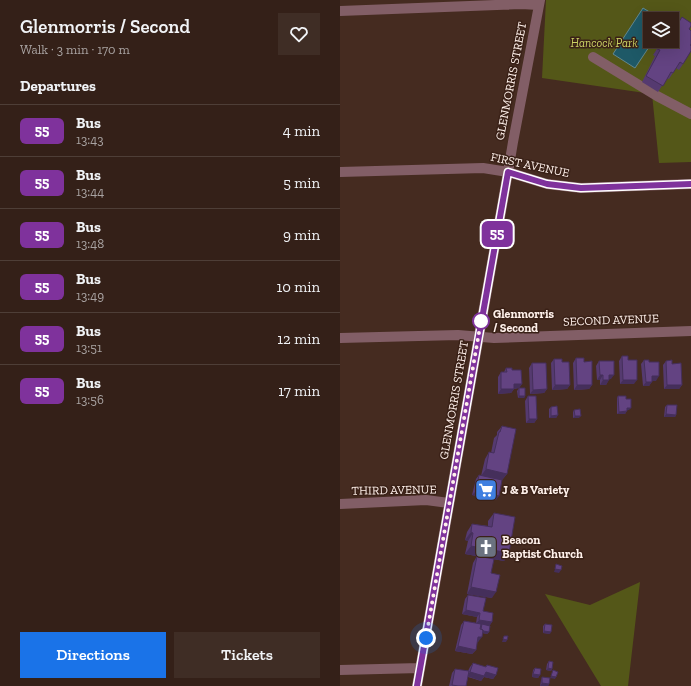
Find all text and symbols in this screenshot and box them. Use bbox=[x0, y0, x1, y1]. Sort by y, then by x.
map controls bbox=[643, 12, 679, 48]
button: layers bbox=[643, 12, 679, 48]
button: heart bbox=[278, 13, 320, 55]
text: Glenmorris / Second bbox=[20, 15, 190, 38]
street label: GLENMORRIS STREET bbox=[493, 20, 529, 141]
park label: Hancock Park bbox=[570, 36, 638, 50]
text: Walk · 3 min · 170 m bbox=[20, 42, 130, 57]
text: Departures bbox=[20, 77, 96, 95]
text: Bus bbox=[76, 114, 101, 132]
text: 55 bbox=[35, 122, 49, 139]
text: 4 min bbox=[283, 122, 320, 140]
text: 13:43 bbox=[76, 132, 104, 147]
street label: FIRST AVENUE bbox=[489, 150, 571, 180]
text: Bus bbox=[76, 166, 101, 184]
text: 55 bbox=[35, 174, 49, 191]
text: 5 min bbox=[283, 174, 320, 192]
text: 13:44 bbox=[76, 184, 104, 199]
text: Bus bbox=[76, 218, 101, 236]
line badge: 55 bbox=[479, 221, 515, 247]
text: 55 bbox=[490, 225, 504, 242]
text: 55 bbox=[35, 226, 49, 243]
text: 9 min bbox=[283, 226, 320, 244]
text: 13:48 bbox=[76, 236, 104, 251]
text: Bus bbox=[76, 270, 101, 288]
text: 55 bbox=[35, 278, 49, 295]
text: 10 min bbox=[276, 278, 320, 296]
text: 13:49 bbox=[76, 288, 104, 303]
place label: Glenmorris / Second bbox=[493, 307, 554, 335]
street label: SECOND AVENUE bbox=[563, 311, 659, 329]
marker: Glenmorris / Second bbox=[472, 312, 490, 330]
text: Bus bbox=[76, 322, 101, 340]
text: 55 bbox=[35, 330, 49, 347]
text: 12 min bbox=[277, 330, 320, 348]
street label: GLENMORRIS STREET bbox=[437, 339, 471, 460]
text: 13:51 bbox=[76, 340, 102, 355]
text: Bus bbox=[76, 374, 101, 392]
text: 55 bbox=[35, 382, 49, 399]
text: 17 min bbox=[278, 382, 320, 400]
text: 13:56 bbox=[76, 392, 104, 407]
supermarket icon: J & B Variety bbox=[473, 477, 499, 503]
street label: THIRD AVENUE bbox=[351, 482, 437, 498]
place label: J & B Variety bbox=[502, 483, 570, 497]
place label: Beacon Baptist Church bbox=[502, 533, 583, 561]
church icon: Beacon Baptist Church bbox=[473, 534, 499, 560]
your location bbox=[416, 628, 436, 648]
button: Directions bbox=[20, 632, 166, 678]
button: Tickets bbox=[174, 632, 320, 678]

